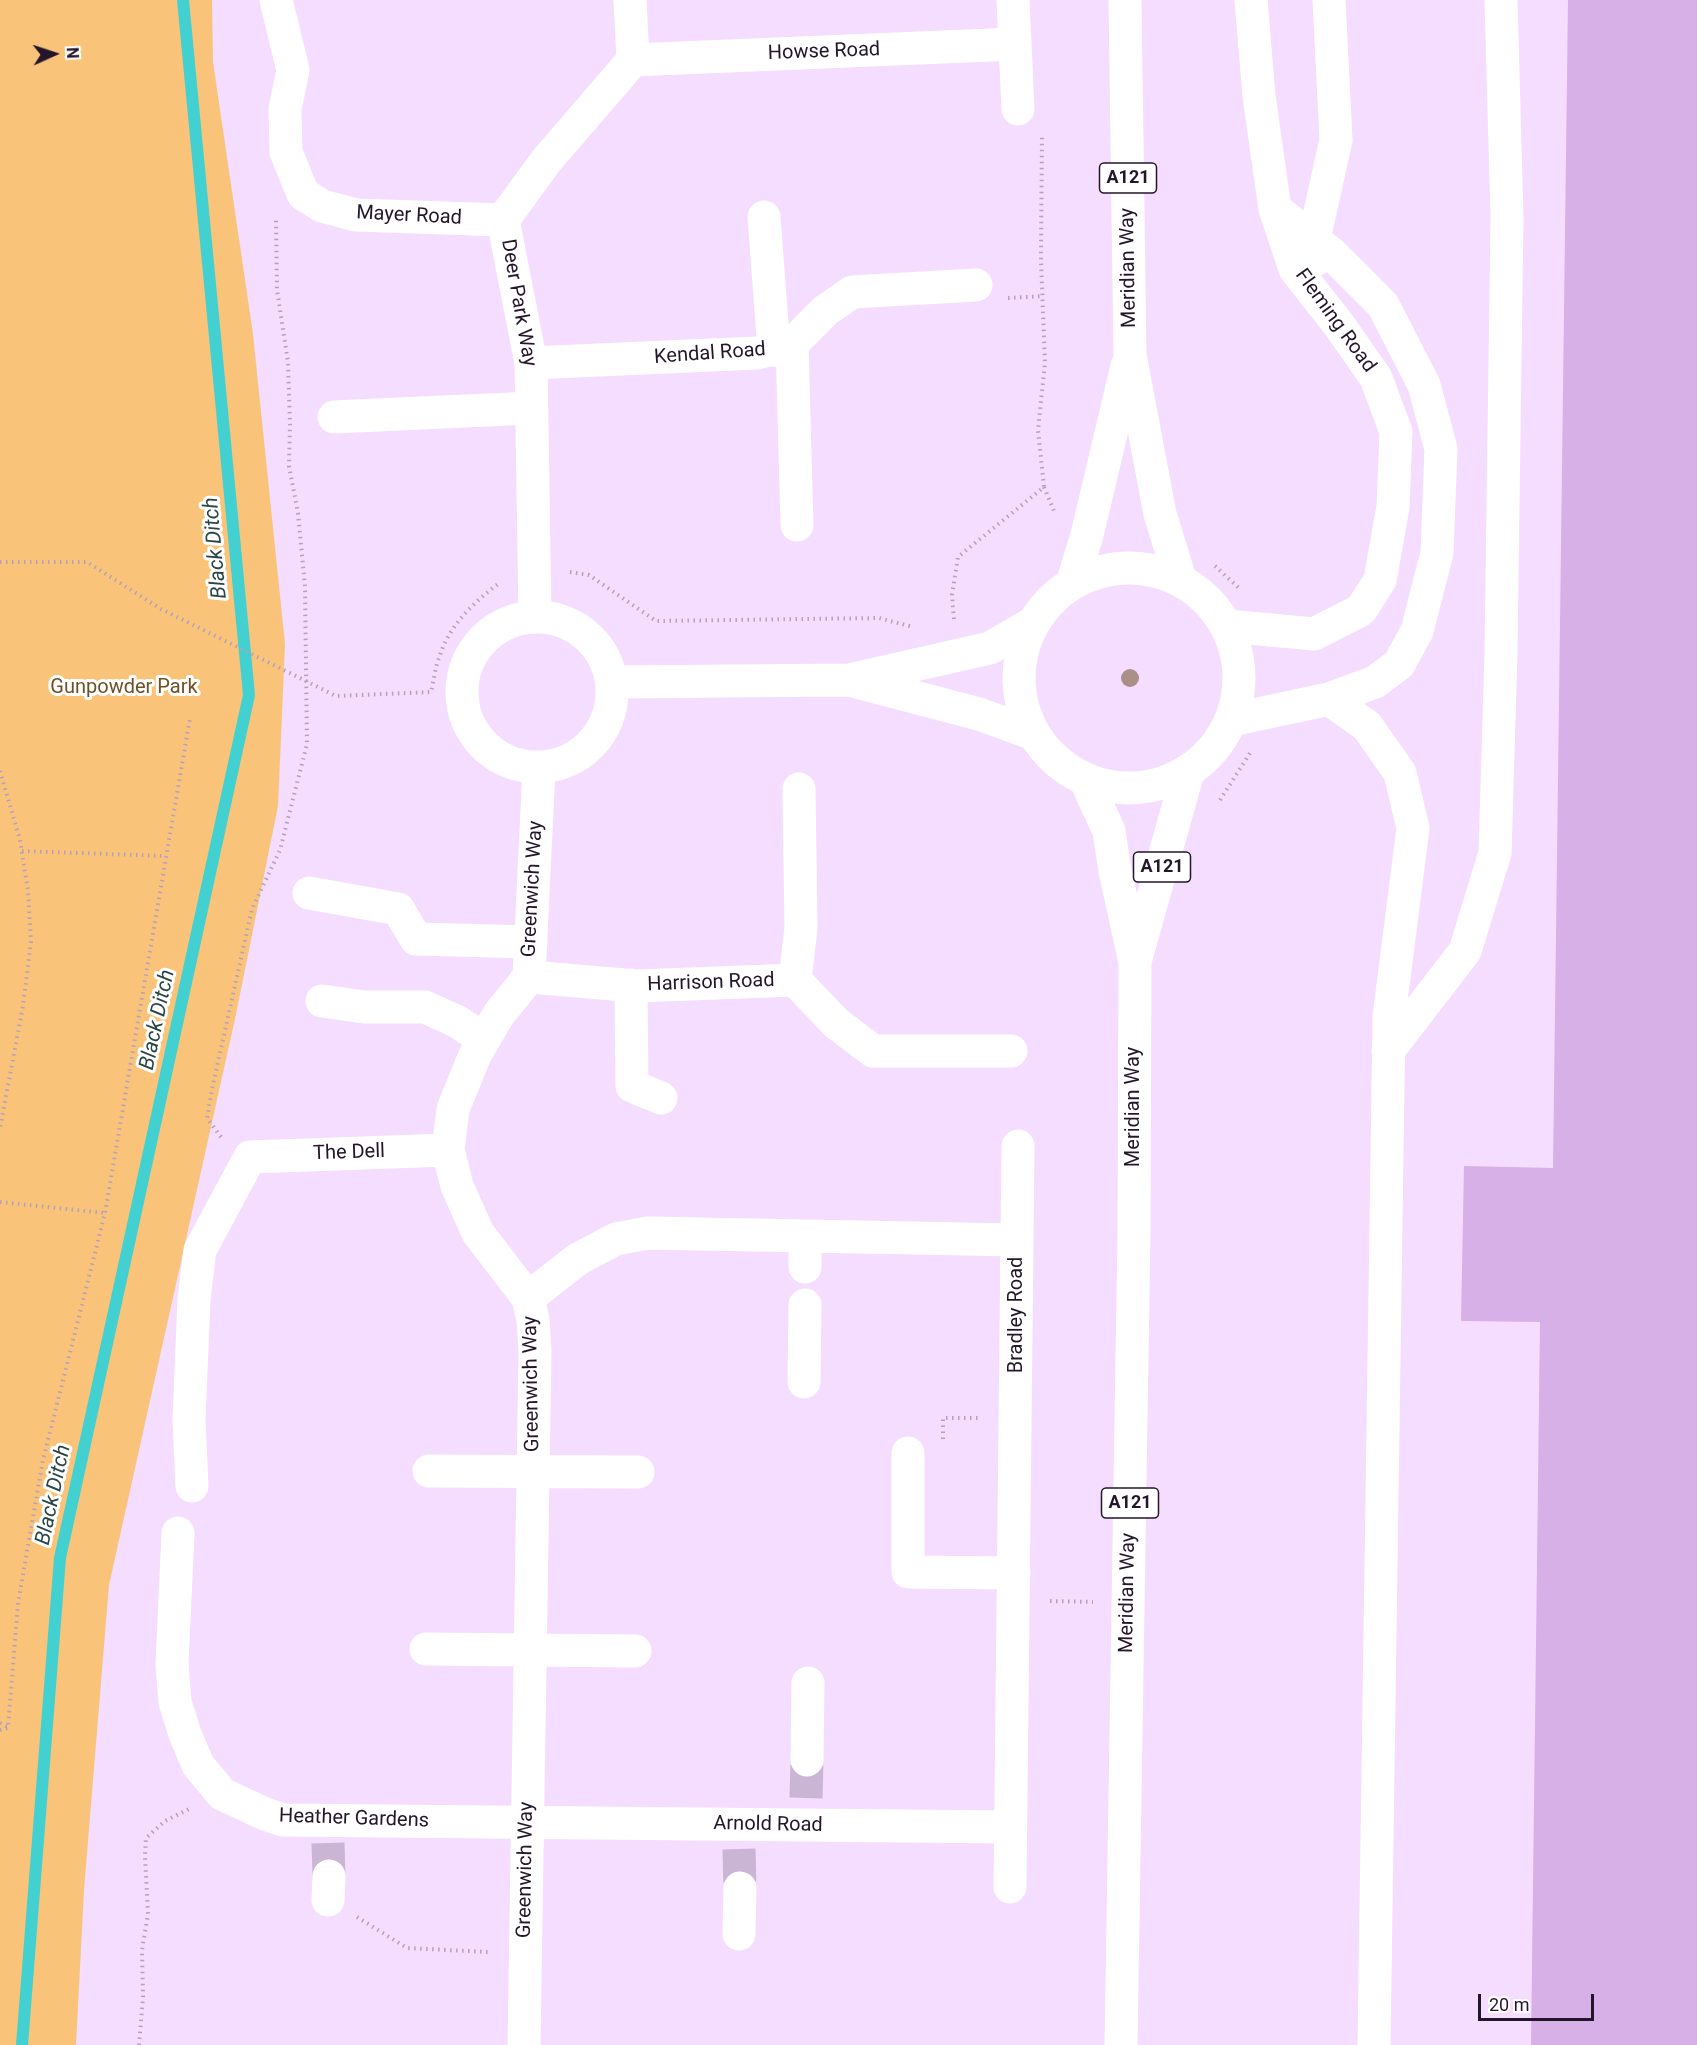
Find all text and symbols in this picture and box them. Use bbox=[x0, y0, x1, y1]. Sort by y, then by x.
north arrow bbox=[24, 24, 84, 84]
street label: Howse Road bbox=[767, 38, 881, 66]
text: N bbox=[63, 47, 82, 59]
road number: A121 bbox=[1100, 163, 1156, 193]
street label: Mayer Road bbox=[356, 201, 462, 231]
street label: Meridian Way bbox=[1116, 208, 1142, 328]
street label: Deer Park Way bbox=[495, 237, 541, 369]
street label: Fleming Road bbox=[1289, 265, 1381, 377]
street label: Kendal Road bbox=[653, 338, 767, 370]
water label: Black Ditch bbox=[199, 496, 233, 600]
park label: Gunpowder Park bbox=[50, 676, 198, 700]
street label: Greenwich Way bbox=[517, 820, 549, 958]
road number: A121 bbox=[1134, 852, 1190, 882]
water label: Black Ditch bbox=[135, 968, 181, 1072]
street label: Harrison Road bbox=[647, 969, 775, 997]
street label: Meridian Way bbox=[1122, 1047, 1146, 1167]
street label: The Dell bbox=[313, 1140, 385, 1166]
street label: Bradley Road bbox=[1005, 1257, 1029, 1373]
street label: Greenwich Way bbox=[519, 1316, 545, 1452]
water label: Black Ditch bbox=[31, 1443, 77, 1547]
road number: A121 bbox=[1102, 1488, 1158, 1518]
street label: Meridian Way bbox=[1115, 1533, 1141, 1653]
street label: Greenwich Way bbox=[513, 1802, 539, 1938]
street label: Heather Gardens bbox=[279, 1804, 429, 1834]
street label: Arnold Road bbox=[713, 1812, 823, 1838]
scale bar bbox=[1481, 1982, 1596, 2020]
text: 20 m bbox=[1489, 1994, 1529, 2015]

